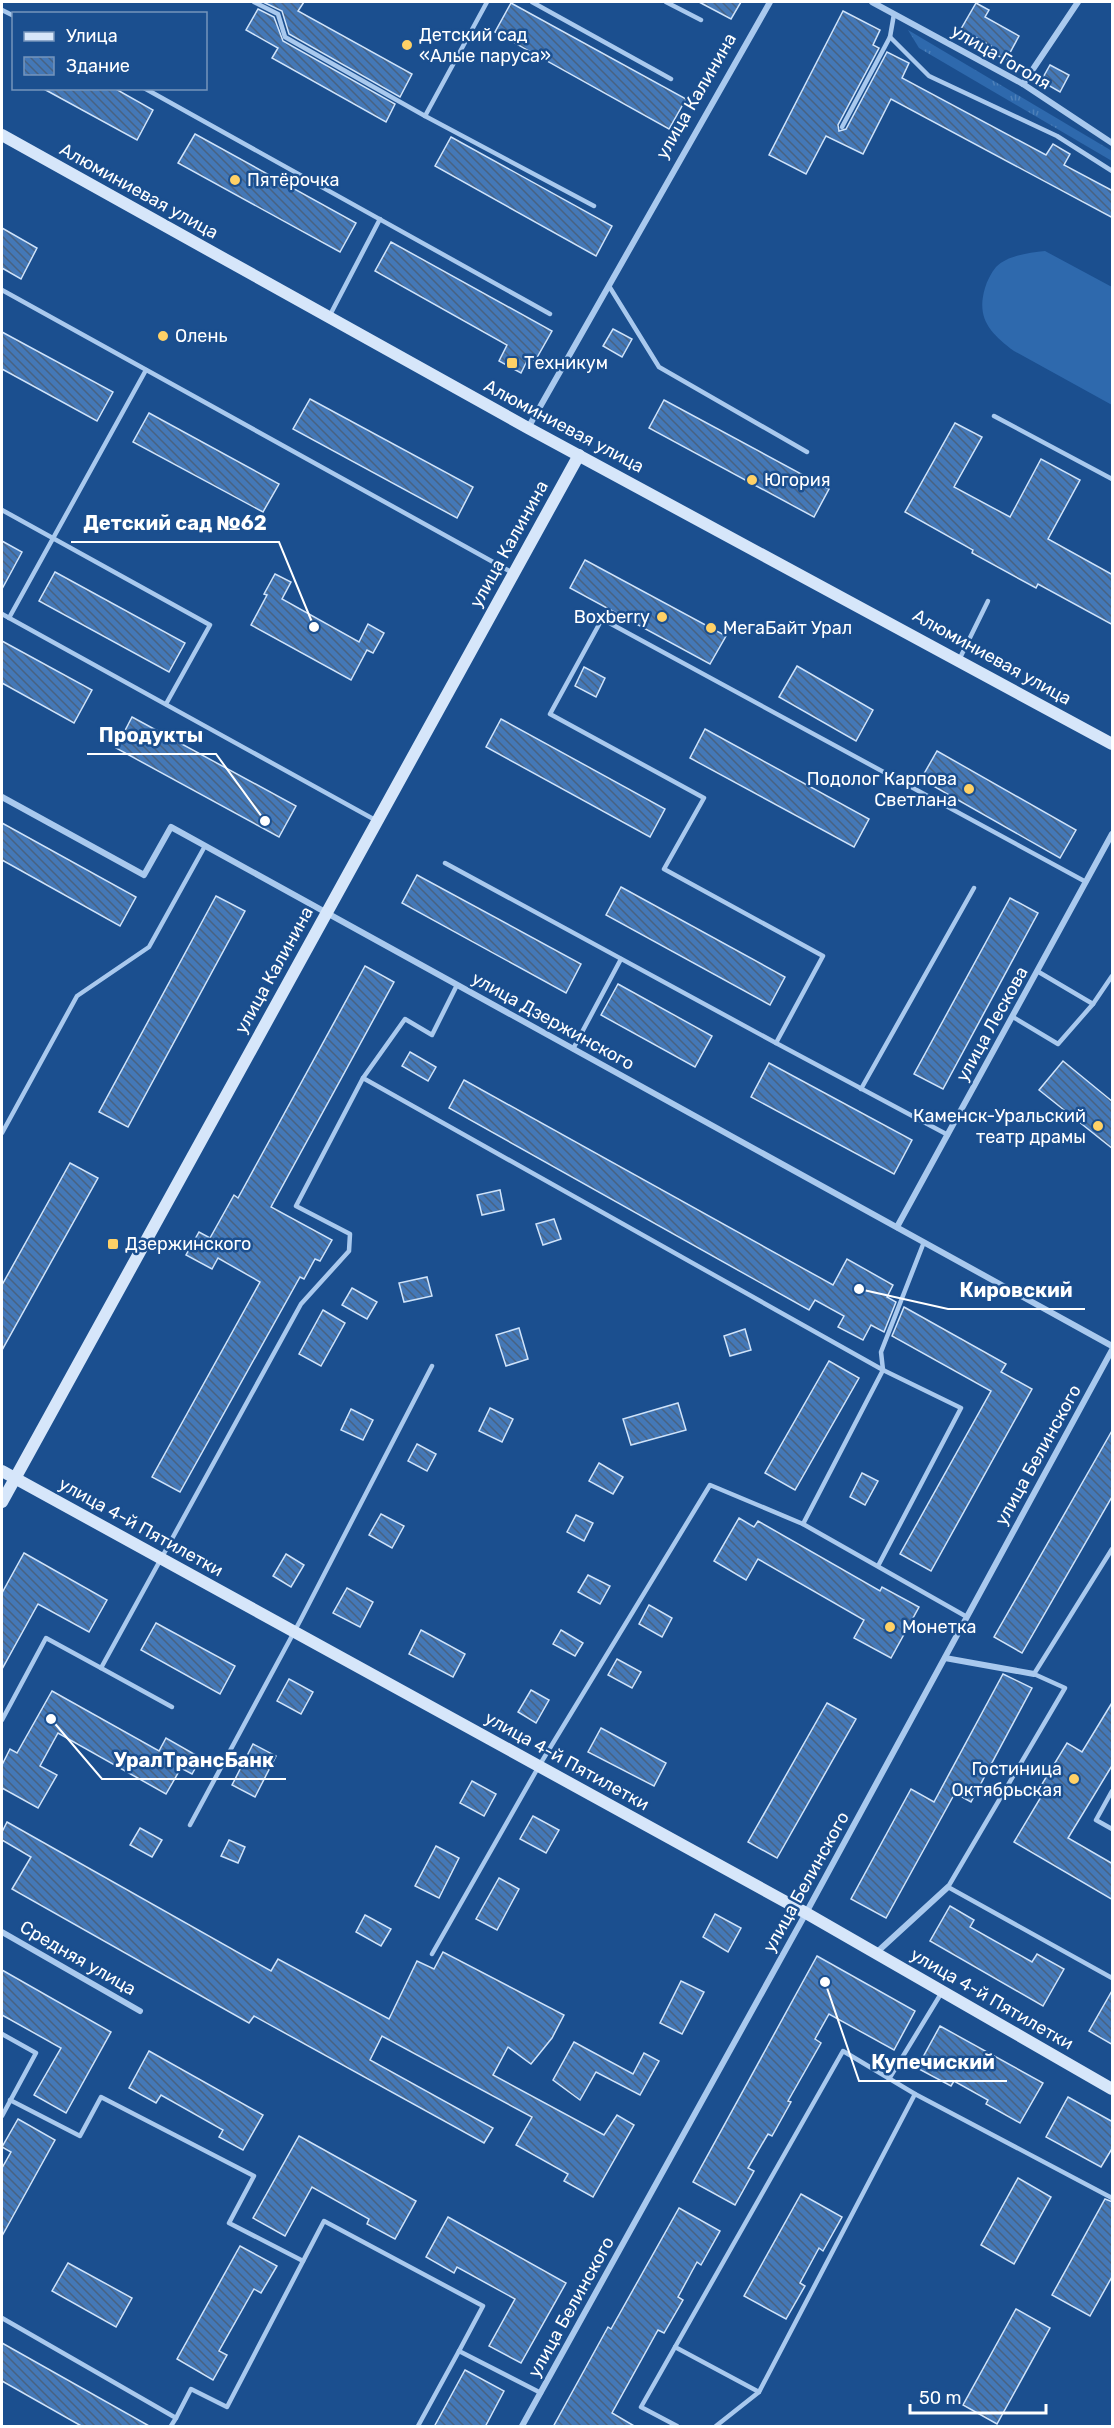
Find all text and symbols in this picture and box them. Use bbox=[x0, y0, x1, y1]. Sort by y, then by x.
legend bbox=[12, 12, 207, 90]
street label: улица Гоголя bbox=[947, 20, 1055, 94]
place label: Детский сад «Алые паруса» bbox=[419, 24, 551, 67]
text: Улица bbox=[66, 25, 118, 47]
street label: улица Калинина bbox=[651, 29, 741, 163]
marker: Детский сад «Алые паруса» bbox=[400, 38, 414, 52]
text: Здание bbox=[66, 55, 130, 77]
street label: Алюминиевая улица bbox=[56, 138, 222, 244]
place label: Пятёрочка bbox=[247, 169, 340, 191]
marker: Пятёрочка bbox=[228, 173, 242, 187]
place label: Олень bbox=[175, 325, 227, 347]
marker: Олень bbox=[156, 329, 170, 343]
place label: Техникум bbox=[524, 352, 608, 374]
marker: Техникум bbox=[505, 356, 519, 370]
street label: Алюминиевая улица bbox=[480, 374, 648, 478]
place label: Югория bbox=[764, 469, 831, 491]
marker: Югория bbox=[745, 473, 759, 487]
street label: улица Калинина bbox=[465, 477, 553, 611]
callout: Детский сад №62 bbox=[71, 504, 279, 542]
text: Детский сад №62 bbox=[83, 511, 267, 535]
street label: Алюминиевая улица bbox=[909, 604, 1075, 710]
place label: Boxberry bbox=[574, 606, 650, 628]
marker: Boxberry bbox=[655, 610, 669, 624]
place label: МегаБайт Урал bbox=[723, 617, 852, 639]
marker: МегаБайт Урал bbox=[704, 621, 718, 635]
callout: Продукты bbox=[87, 716, 216, 754]
text: Продукты bbox=[99, 723, 203, 747]
place label: Подолог Карпова Светлана bbox=[807, 768, 957, 811]
marker: Подолог Карпова Светлана bbox=[962, 782, 976, 796]
street label: улица Калинина bbox=[230, 903, 318, 1037]
street label: улица Лескова bbox=[951, 962, 1033, 1086]
street label: улица Дзержинского bbox=[468, 967, 638, 1075]
place label: Каменск-Уральский театр драмы bbox=[913, 1105, 1086, 1148]
marker: Каменск-Уральский театр драмы bbox=[1091, 1119, 1105, 1133]
place label: Дзержинского bbox=[125, 1233, 251, 1255]
marker: Дзержинского bbox=[106, 1237, 120, 1251]
callout: Кировский bbox=[948, 1271, 1085, 1309]
text: Кировский bbox=[959, 1278, 1073, 1302]
street label: улица Белинского bbox=[990, 1381, 1086, 1529]
street label: улица 4-й Пятилетки bbox=[55, 1473, 227, 1581]
place label: Монетка bbox=[902, 1616, 976, 1638]
marker: Монетка bbox=[883, 1620, 897, 1634]
street label: улица 4-й Пятилетки bbox=[481, 1707, 653, 1815]
callout: УралТрансБанк bbox=[102, 1741, 286, 1779]
text: УралТрансБанк bbox=[114, 1748, 274, 1772]
place label: Гостиница Октябрьская bbox=[952, 1758, 1062, 1801]
marker: Гостиница Октябрьская bbox=[1067, 1772, 1081, 1786]
street label: улица Белинского bbox=[758, 1808, 854, 1956]
street label: Средняя улица bbox=[16, 1916, 140, 2000]
street label: улица 4-й Пятилетки bbox=[907, 1943, 1077, 2055]
callout: Купечиский bbox=[859, 2043, 1007, 2081]
text: Купечиский bbox=[871, 2050, 995, 2074]
street label: улица Белинского bbox=[523, 2233, 619, 2381]
scale bar bbox=[910, 2377, 1046, 2415]
text: 50 m bbox=[919, 2387, 962, 2409]

